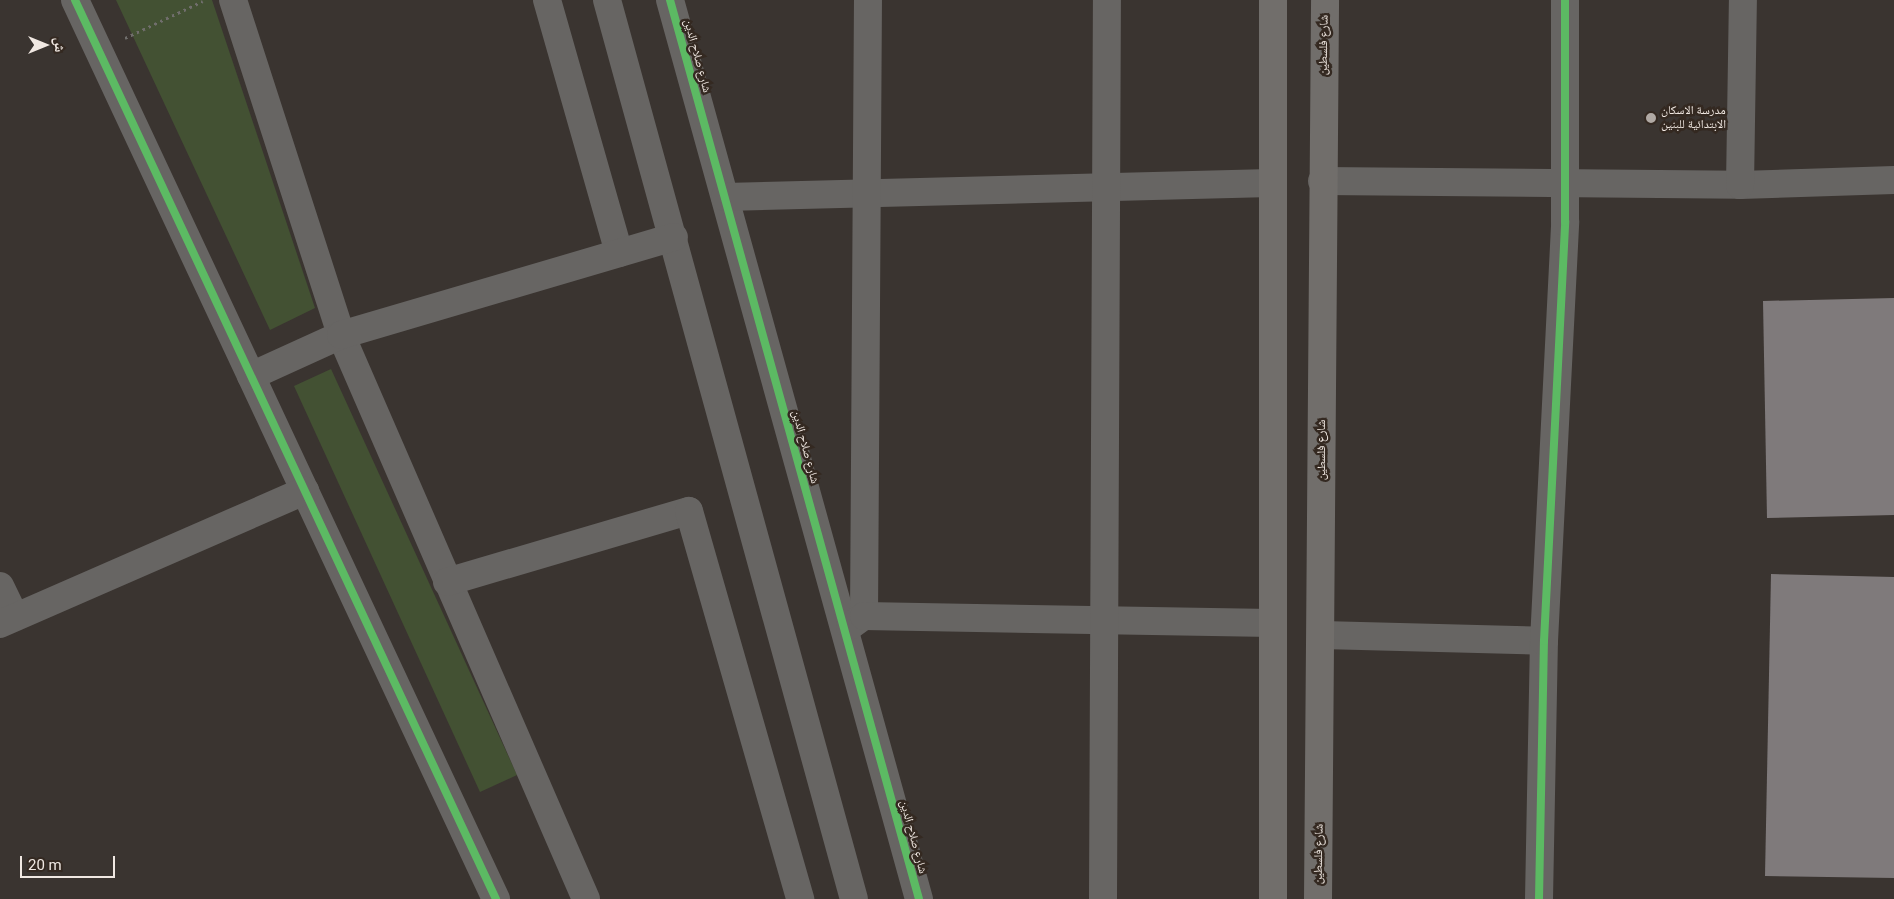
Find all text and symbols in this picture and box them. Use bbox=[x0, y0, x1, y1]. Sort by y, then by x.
street label: شارع فلسطين bbox=[1316, 15, 1332, 75]
street label: شارع صلاح الدين bbox=[680, 18, 714, 94]
north arrow bbox=[20, 20, 70, 70]
text: ش bbox=[52, 38, 68, 52]
place label: مدرسة الاسكان الابتدائية للبنين bbox=[1661, 104, 1726, 132]
marker: مدرسة الاسكان الابتدائية للبنين bbox=[1645, 112, 1657, 124]
street label: شارع صلاح الدين bbox=[788, 409, 822, 485]
street label: شارع فلسطين bbox=[1315, 420, 1329, 480]
street label: شارع صلاح الدين bbox=[896, 799, 930, 875]
street label: شارع فلسطين bbox=[1311, 824, 1327, 884]
scale bar bbox=[22, 846, 118, 878]
text: 20 m bbox=[28, 856, 62, 874]

